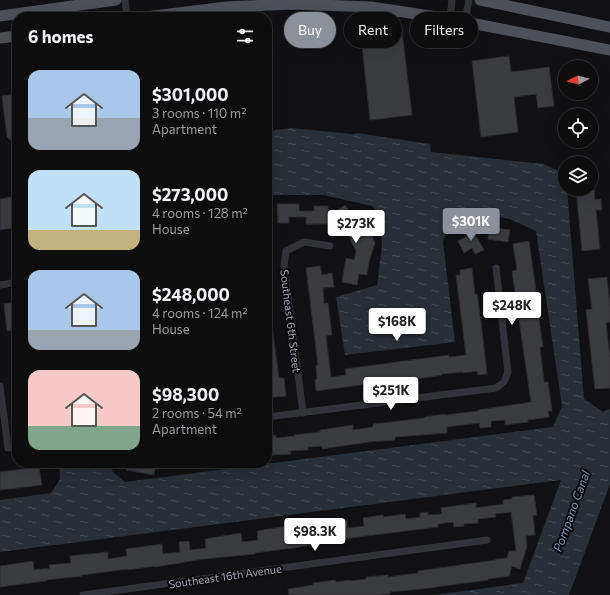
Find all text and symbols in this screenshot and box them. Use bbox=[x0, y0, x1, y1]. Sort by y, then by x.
chip: Buy bbox=[284, 12, 336, 48]
chip: Rent bbox=[344, 12, 402, 48]
chip: Filters bbox=[410, 12, 478, 48]
icon: filters bbox=[234, 25, 256, 47]
text: 6 homes bbox=[28, 26, 93, 47]
north arrow bbox=[558, 60, 598, 100]
map controls bbox=[558, 60, 598, 196]
text: $301,000 bbox=[152, 84, 229, 105]
icon: home bbox=[60, 86, 108, 134]
text: 3 rooms · 110 m² bbox=[152, 105, 246, 121]
button: locate bbox=[558, 108, 598, 148]
text: Apartment bbox=[152, 121, 217, 137]
button: layers bbox=[558, 156, 598, 196]
text: $273,000 bbox=[152, 184, 228, 205]
icon: home bbox=[60, 186, 108, 234]
text: 4 rooms · 128 m² bbox=[152, 205, 248, 221]
pin: $301K bbox=[443, 208, 499, 242]
pin: $273K bbox=[328, 210, 384, 244]
text: $301K bbox=[452, 213, 490, 229]
text: $273K bbox=[337, 215, 375, 231]
text: House bbox=[152, 221, 190, 237]
street label: Southeast 6th Street bbox=[278, 269, 304, 374]
text: $248,000 bbox=[152, 284, 230, 305]
icon: home bbox=[60, 286, 108, 334]
pin: $248K bbox=[484, 292, 540, 326]
text: $248K bbox=[492, 297, 532, 313]
text: 4 rooms · 124 m² bbox=[152, 305, 248, 321]
pin: $168K bbox=[369, 308, 425, 342]
text: $168K bbox=[378, 313, 416, 329]
text: House bbox=[152, 321, 190, 337]
pin: $251K bbox=[363, 377, 419, 411]
text: $251K bbox=[372, 382, 410, 398]
text: $98,300 bbox=[152, 384, 219, 405]
icon: home bbox=[60, 386, 108, 434]
text: 2 rooms · 54 m² bbox=[152, 405, 242, 421]
text: Apartment bbox=[152, 421, 217, 437]
water label: Pompano Canal bbox=[550, 468, 593, 554]
pin: $98.3K bbox=[282, 518, 348, 552]
text: $98.3K bbox=[293, 523, 337, 539]
street label: Southeast 16th Avenue bbox=[168, 562, 283, 590]

